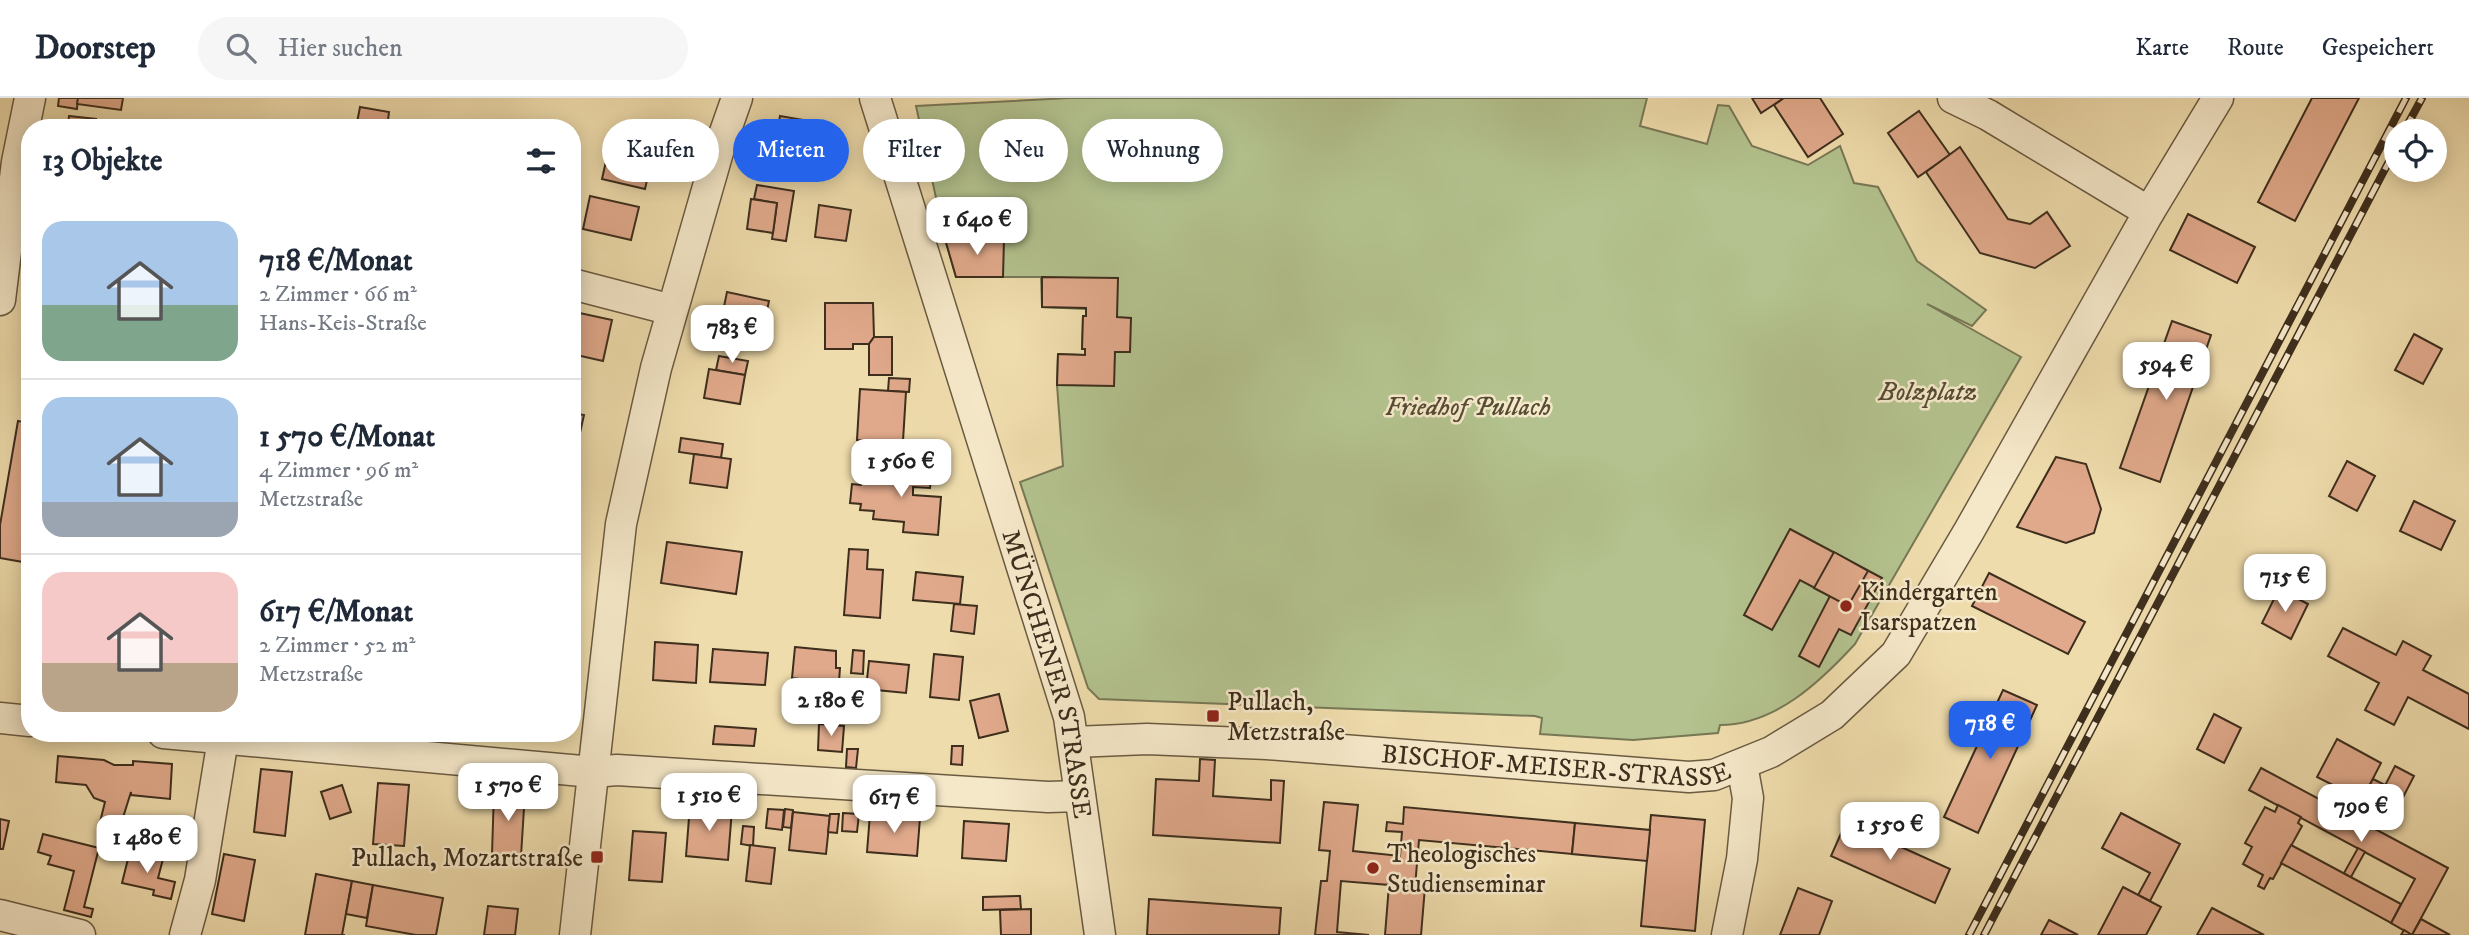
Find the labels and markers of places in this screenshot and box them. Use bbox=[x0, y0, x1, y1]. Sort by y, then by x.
pin: 1 640 € bbox=[912, 198, 1042, 257]
pin: 783 € bbox=[683, 306, 781, 365]
pin: 594 € bbox=[2117, 342, 2215, 402]
pin: 1 560 € bbox=[836, 440, 966, 499]
pin: 715 € bbox=[2236, 554, 2334, 614]
place label: Kindergarten Isarspatzen bbox=[1860, 576, 1998, 639]
marker: Kindergarten Isarspatzen bbox=[1838, 598, 1854, 614]
pin: 2 180 € bbox=[766, 678, 896, 738]
place label: Pullach, Metzstraße bbox=[1227, 686, 1345, 749]
pin: 718 € bbox=[1941, 702, 2039, 761]
marker: Pullach, Metzstraße bbox=[1205, 708, 1221, 724]
pin: 1 570 € bbox=[443, 764, 573, 823]
pin: 1 510 € bbox=[644, 774, 774, 833]
pin: 617 € bbox=[845, 776, 943, 835]
pin: 790 € bbox=[2312, 784, 2410, 844]
pin: 1 550 € bbox=[1825, 802, 1955, 862]
pin: 1 480 € bbox=[82, 816, 212, 875]
place label: Theologisches Studienseminar bbox=[1387, 838, 1546, 901]
place label: Pullach, Mozartstraße bbox=[351, 842, 583, 875]
marker: Pullach, Mozartstraße bbox=[589, 849, 605, 865]
marker: Theologisches Studienseminar bbox=[1365, 860, 1381, 876]

